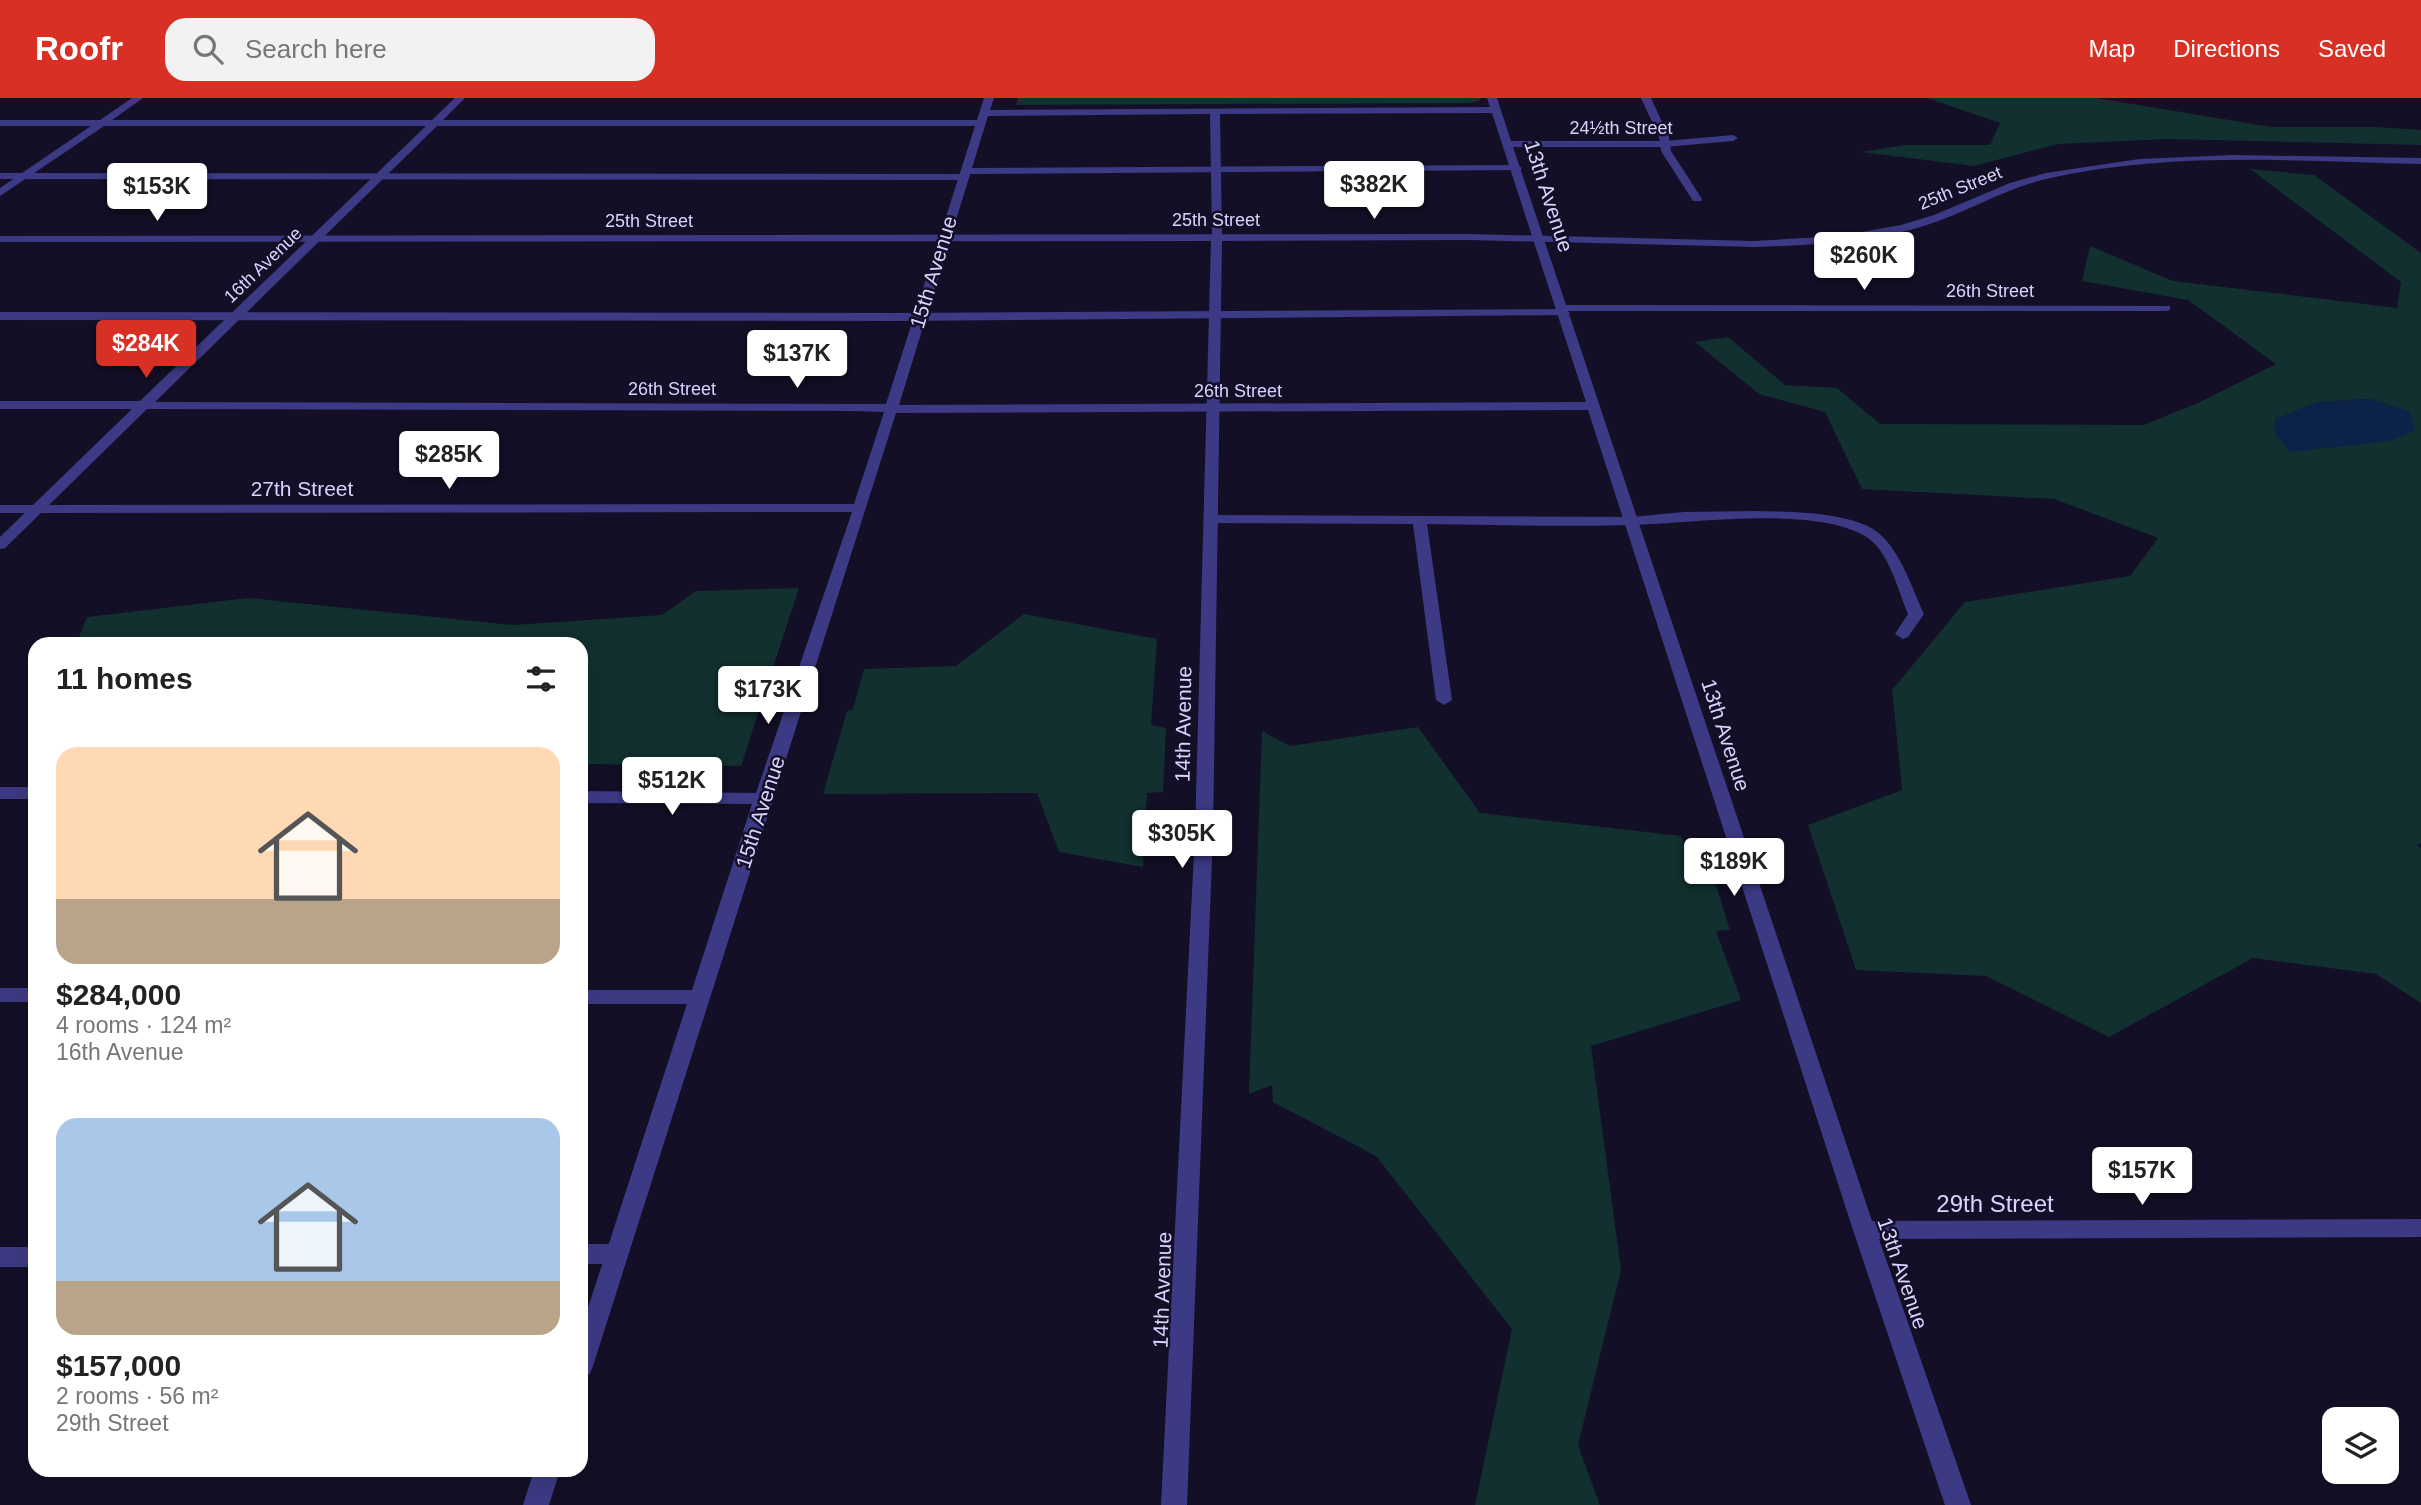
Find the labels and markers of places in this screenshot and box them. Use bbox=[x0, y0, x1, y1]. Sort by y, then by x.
pin: $382K bbox=[1325, 162, 1423, 221]
pin: $153K bbox=[108, 164, 206, 223]
pin: $260K bbox=[1815, 232, 1913, 292]
pin: $284K bbox=[97, 320, 195, 380]
pin: $137K bbox=[748, 330, 846, 390]
pin: $285K bbox=[400, 432, 498, 491]
pin: $173K bbox=[719, 666, 817, 726]
pin: $512K bbox=[623, 758, 721, 817]
pin: $305K bbox=[1133, 810, 1231, 870]
pin: $189K bbox=[1685, 838, 1783, 898]
pin: $157K bbox=[2093, 1148, 2191, 1207]

